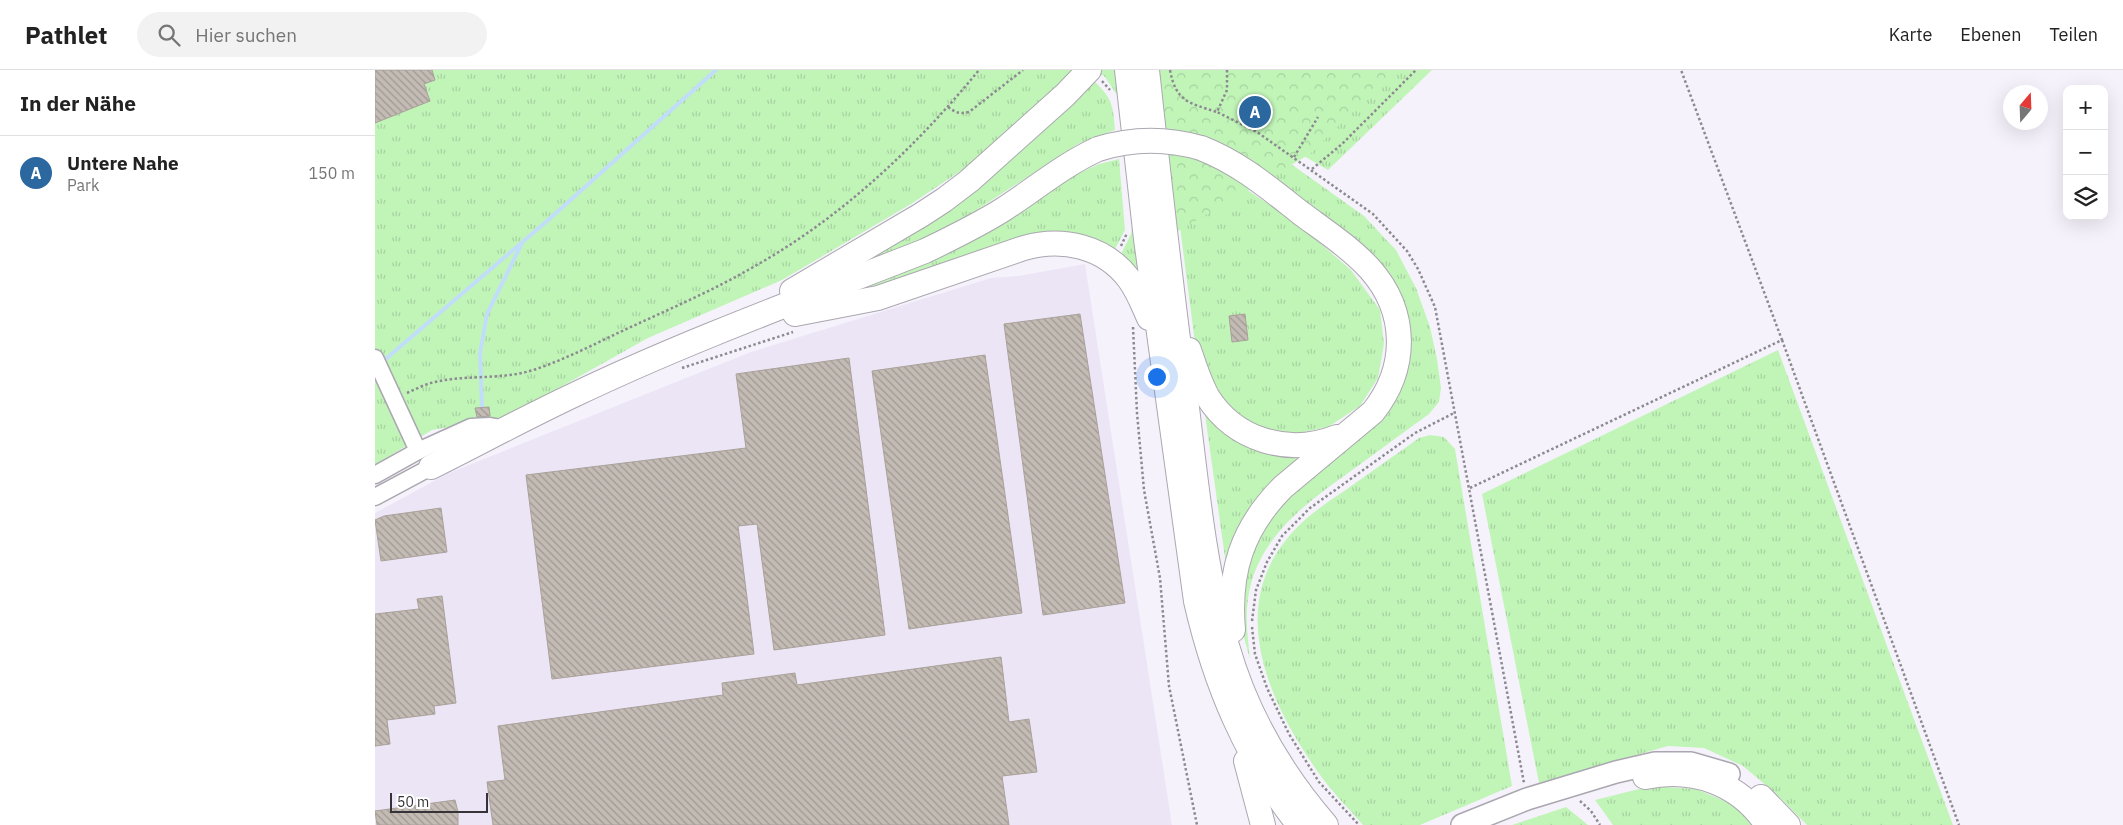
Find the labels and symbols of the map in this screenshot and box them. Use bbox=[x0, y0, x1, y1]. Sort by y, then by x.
north arrow bbox=[2003, 85, 2048, 130]
pin: A bbox=[1239, 93, 1271, 131]
your location bbox=[1144, 364, 1170, 390]
scale bar bbox=[390, 790, 487, 813]

